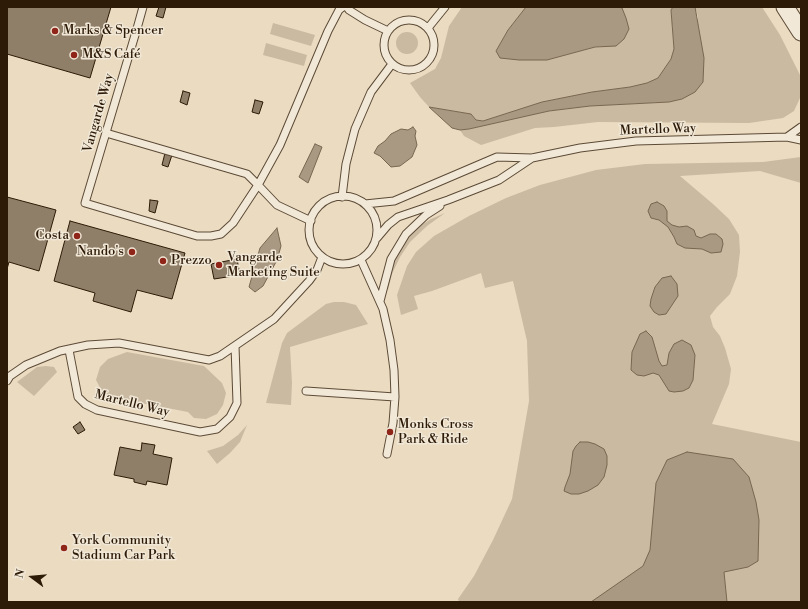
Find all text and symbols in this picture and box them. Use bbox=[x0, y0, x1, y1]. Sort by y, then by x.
place label: Marks & Spencer bbox=[63, 23, 163, 39]
marker: Marks & Spencer bbox=[50, 26, 60, 36]
place label: M&S Café bbox=[82, 47, 141, 63]
marker: M&S Café bbox=[69, 50, 79, 60]
street label: Vangarde Way bbox=[80, 72, 118, 154]
street label: Martello Way bbox=[619, 121, 697, 139]
place label: Costa bbox=[36, 228, 69, 244]
marker: Costa bbox=[72, 231, 82, 241]
place label: Nando's bbox=[77, 244, 124, 260]
marker: Nando's bbox=[127, 247, 137, 257]
place label: Vangarde Marketing Suite bbox=[227, 250, 320, 281]
place label: Prezzo bbox=[171, 253, 212, 269]
marker: Prezzo bbox=[158, 256, 168, 266]
marker: Vangarde Marketing Suite bbox=[214, 260, 224, 270]
street label: Martello Way bbox=[93, 387, 171, 421]
place label: Monks Cross Park & Ride bbox=[398, 417, 473, 448]
marker: Monks Cross Park & Ride bbox=[385, 427, 395, 437]
place label: York Community Stadium Car Park bbox=[72, 533, 175, 564]
marker: York Community Stadium Car Park bbox=[59, 543, 69, 553]
north arrow bbox=[12, 557, 52, 597]
text: N bbox=[13, 568, 28, 580]

